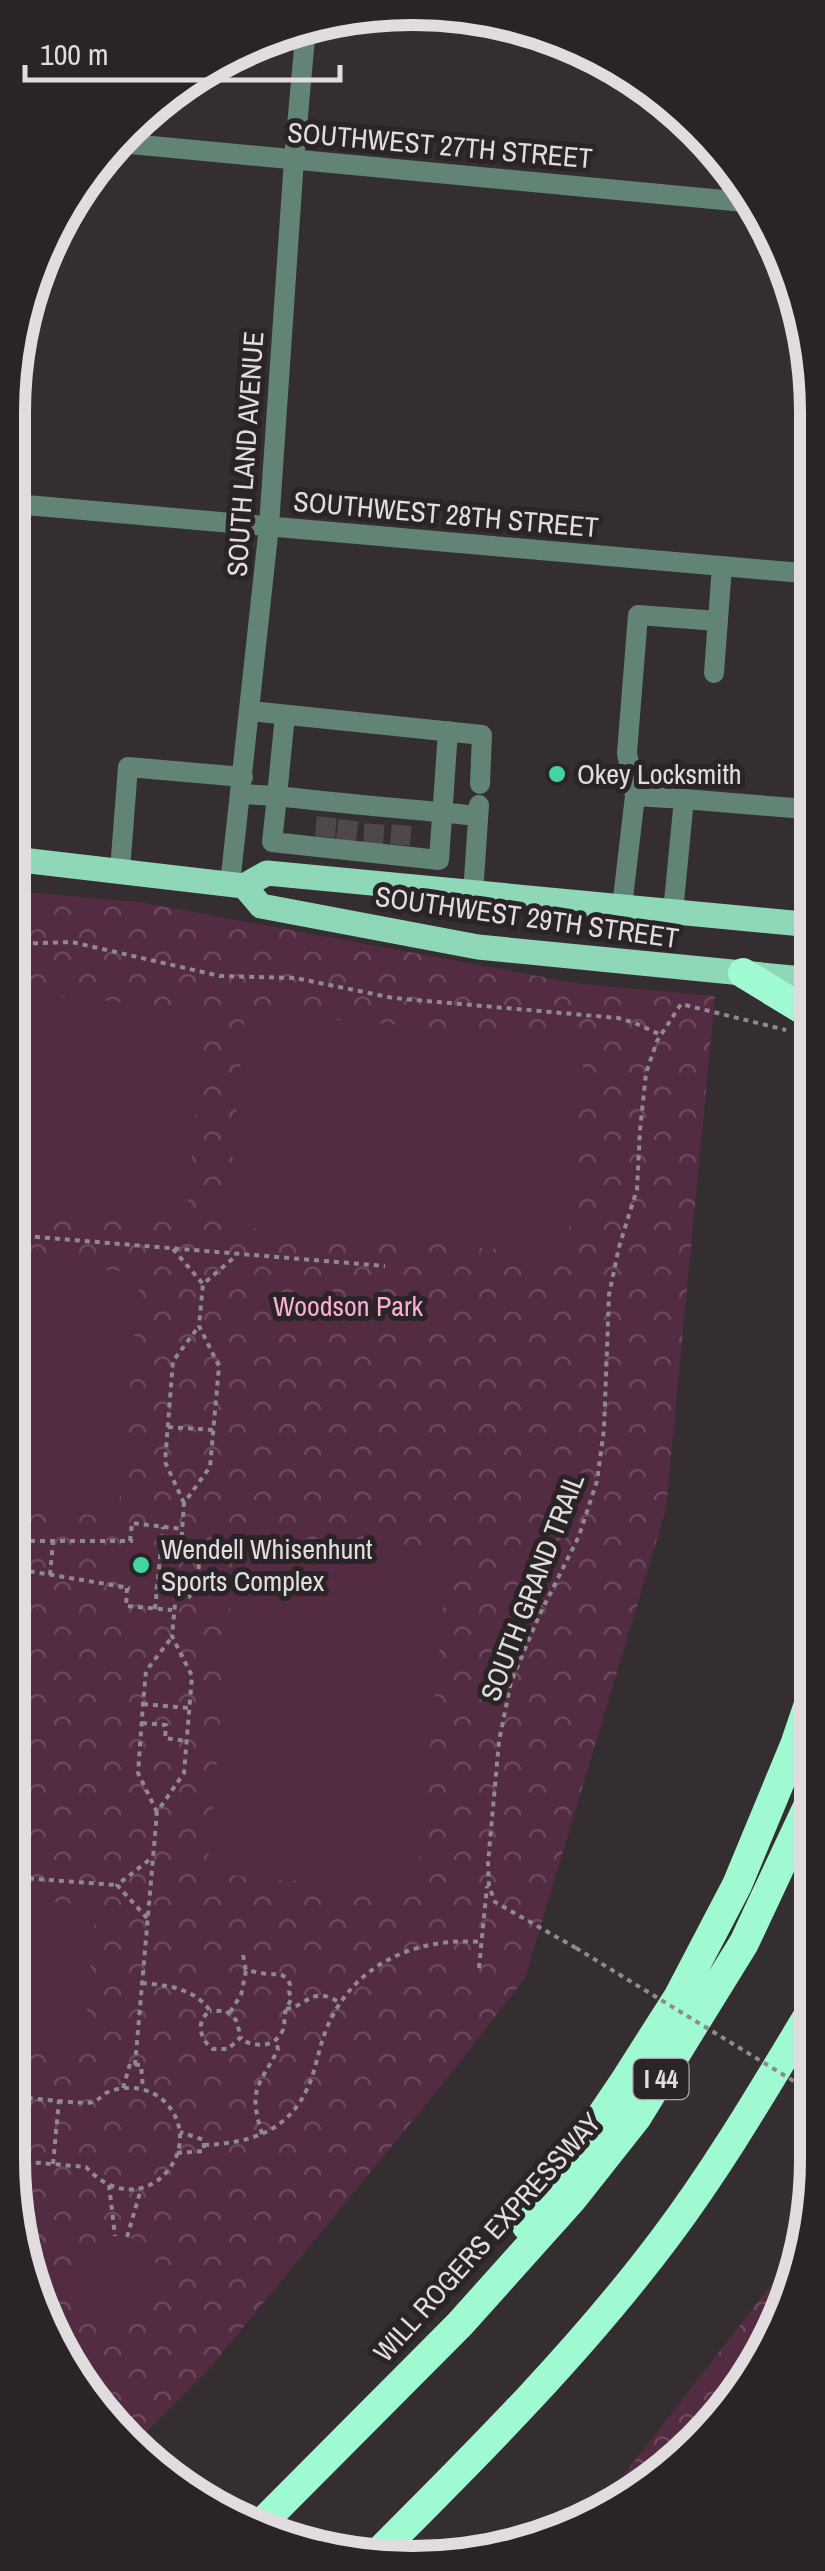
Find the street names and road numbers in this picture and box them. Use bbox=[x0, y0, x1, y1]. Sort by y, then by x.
street label: SOUTHWEST 27TH STREET bbox=[286, 113, 594, 177]
street label: SOUTH LAND AVENUE bbox=[217, 330, 273, 578]
street label: SOUTHWEST 28TH STREET bbox=[292, 482, 600, 546]
street label: SOUTHWEST 29TH STREET bbox=[373, 877, 681, 957]
street label: SOUTH GRAND TRAIL bbox=[471, 1468, 593, 1706]
road number: I 44 bbox=[634, 2059, 688, 2099]
street label: WILL ROGERS EXPRESSWAY bbox=[365, 2104, 610, 2370]

